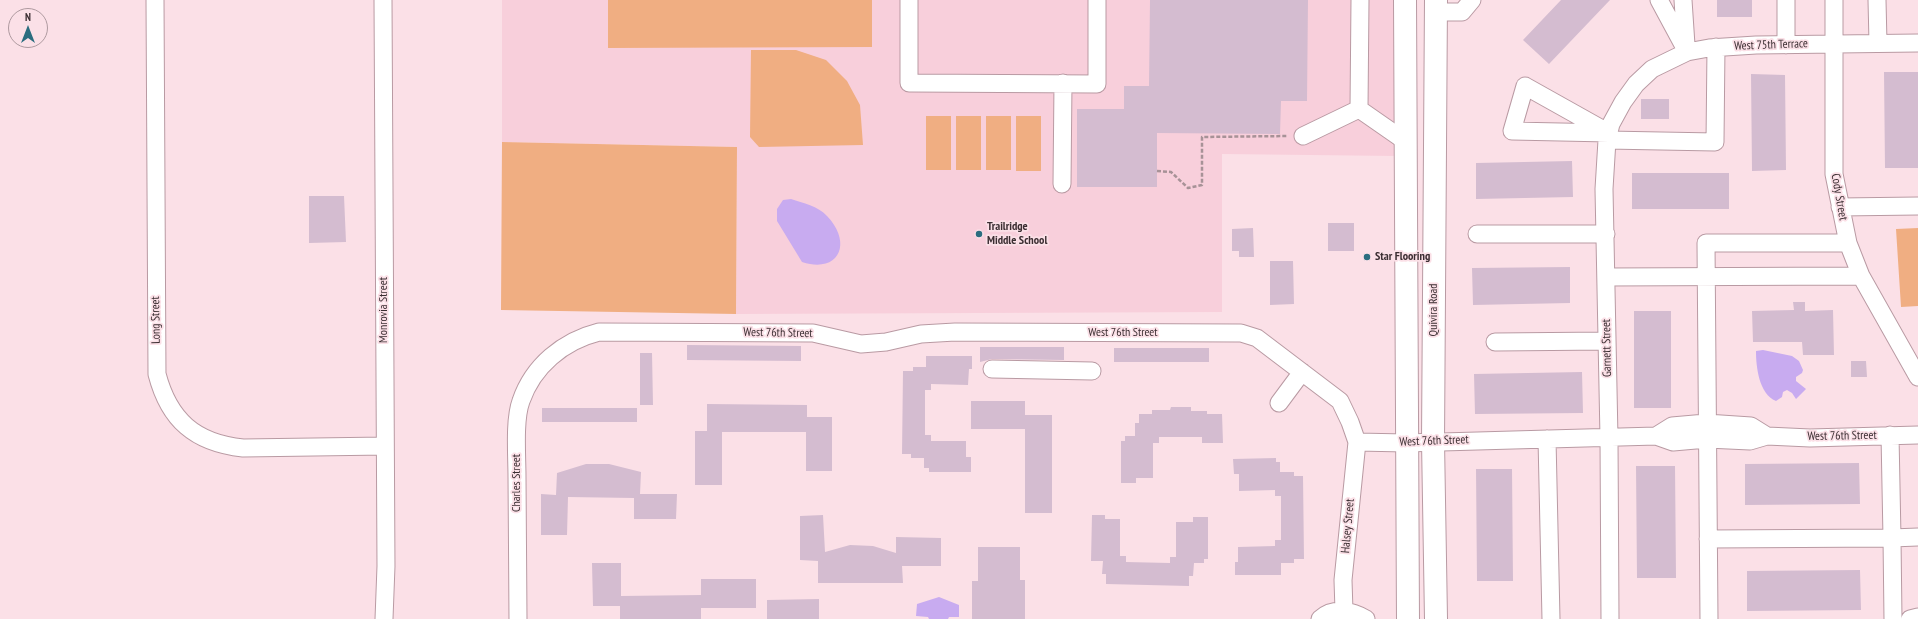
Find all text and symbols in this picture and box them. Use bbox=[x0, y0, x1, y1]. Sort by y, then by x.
north arrow bbox=[8, 8, 48, 48]
text: N bbox=[25, 10, 31, 24]
street label: West 75th Terrace bbox=[1734, 37, 1808, 53]
street label: Cody Street bbox=[1828, 172, 1850, 222]
place label: Trailridge Middle School bbox=[987, 220, 1047, 248]
marker: Trailridge Middle School bbox=[974, 229, 984, 239]
place label: Star Flooring bbox=[1375, 250, 1430, 264]
marker: Star Flooring bbox=[1362, 252, 1372, 262]
street label: Monrovia Street bbox=[377, 277, 391, 343]
street label: Quivira Road bbox=[1427, 284, 1441, 336]
street label: Long Street bbox=[148, 296, 164, 344]
street label: Garnett Street bbox=[1599, 319, 1615, 377]
street label: West 76th Street bbox=[743, 325, 813, 341]
street label: West 76th Street bbox=[1088, 326, 1158, 340]
street label: West 76th Street bbox=[1807, 428, 1877, 444]
street label: West 76th Street bbox=[1399, 433, 1469, 449]
street label: Charles Street bbox=[510, 454, 524, 512]
street label: Halsey Street bbox=[1338, 498, 1358, 554]

